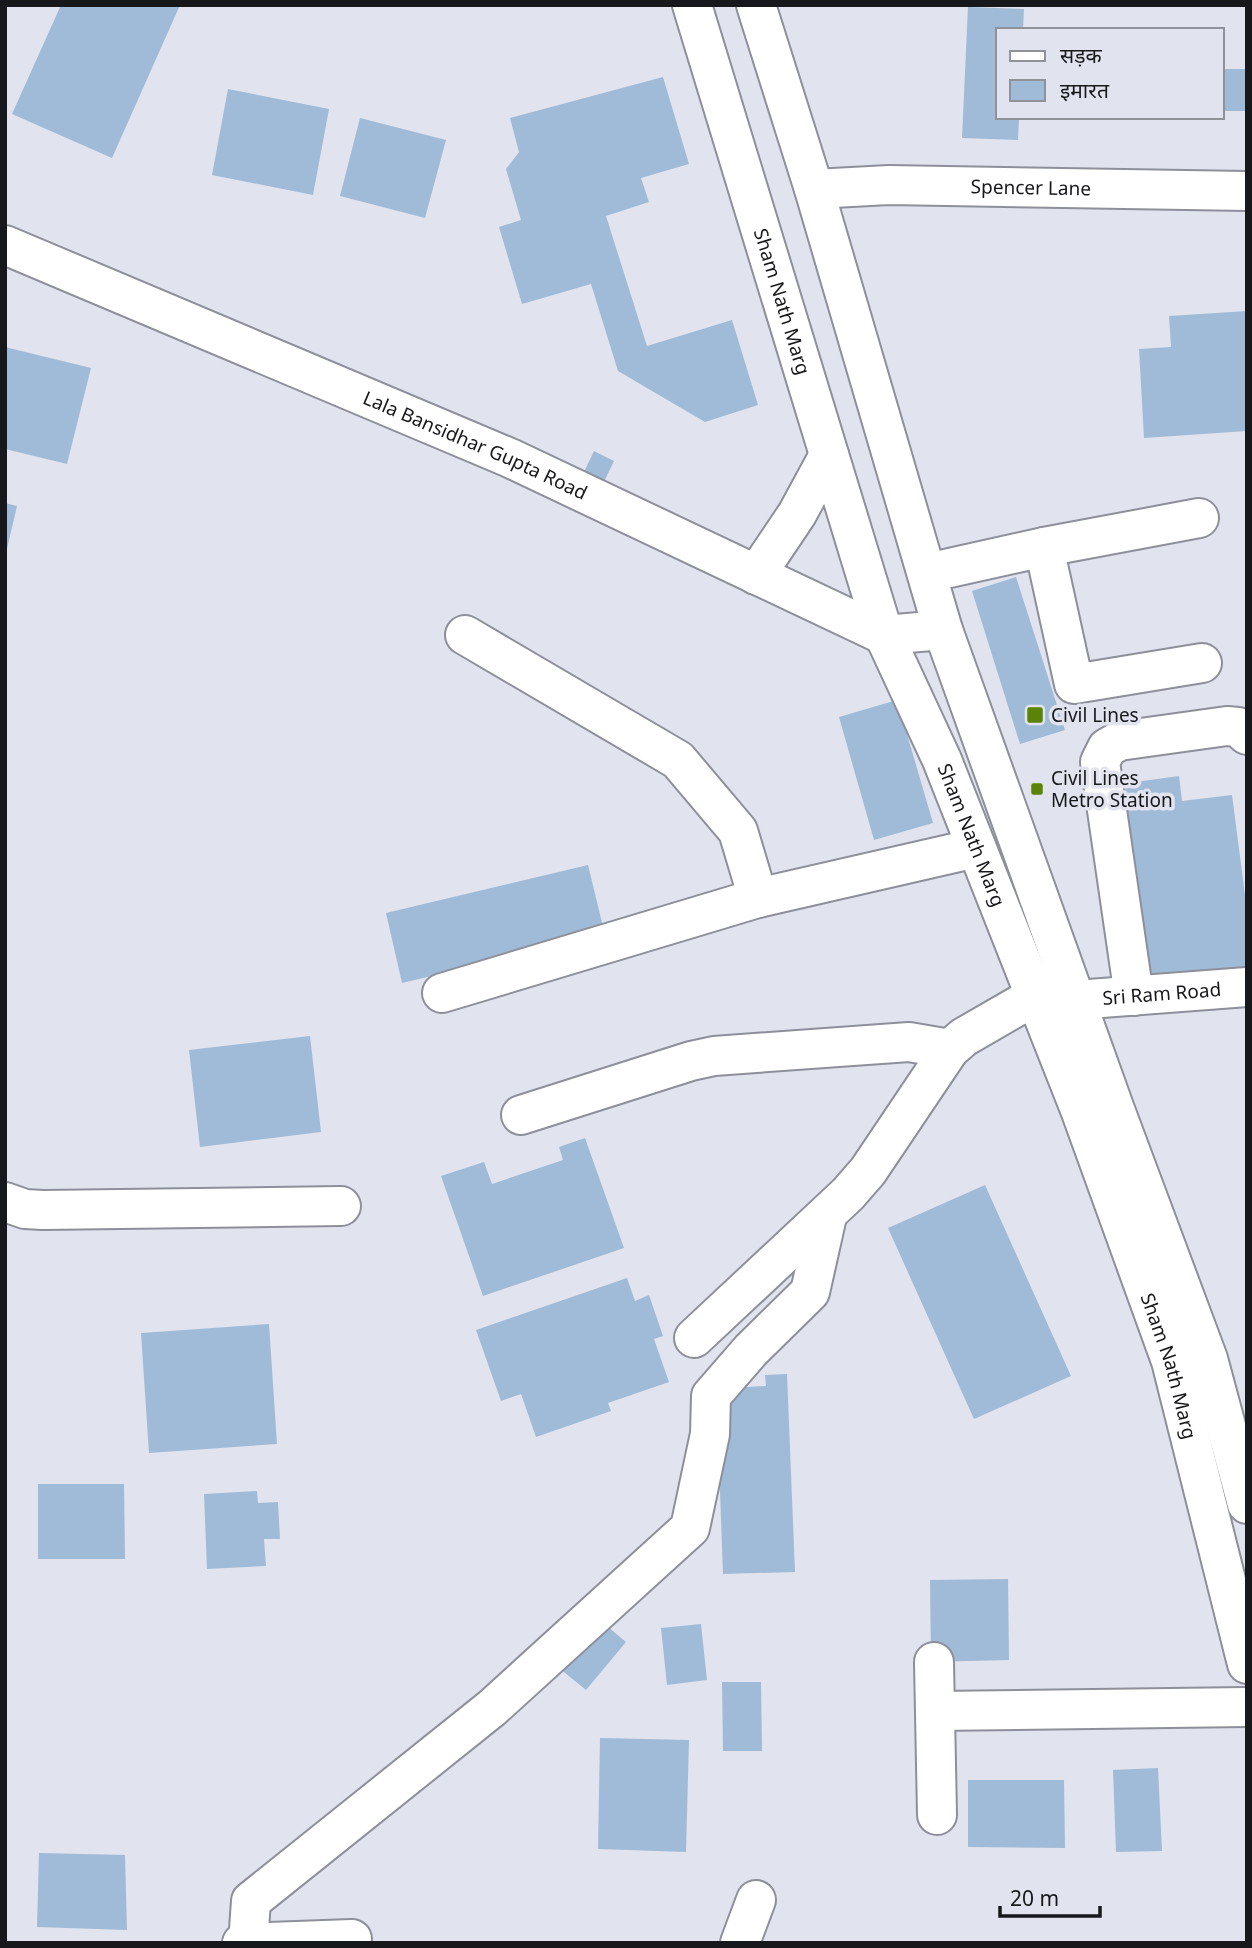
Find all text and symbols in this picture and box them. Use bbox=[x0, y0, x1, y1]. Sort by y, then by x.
legend bbox=[996, 28, 1224, 119]
text: सड़क bbox=[1060, 41, 1102, 69]
text: इमारत bbox=[1060, 76, 1110, 104]
street label: Spencer Lane bbox=[970, 173, 1091, 201]
street label: Sham Nath Marg bbox=[748, 225, 817, 378]
street label: Lala Bansidhar Gupta Road bbox=[359, 385, 592, 506]
place label: Civil Lines bbox=[1051, 702, 1139, 728]
marker: Civil Lines bbox=[1025, 705, 1045, 725]
street label: Sham Nath Marg bbox=[932, 760, 1012, 910]
place label: Civil Lines Metro Station bbox=[1051, 765, 1173, 813]
marker: Civil Lines Metro Station bbox=[1029, 781, 1045, 797]
street label: Sri Ram Road bbox=[1101, 976, 1222, 1011]
street label: Sham Nath Marg bbox=[1135, 1289, 1203, 1442]
scale bar bbox=[1000, 1874, 1100, 1918]
text: 20 m bbox=[1010, 1884, 1059, 1912]

